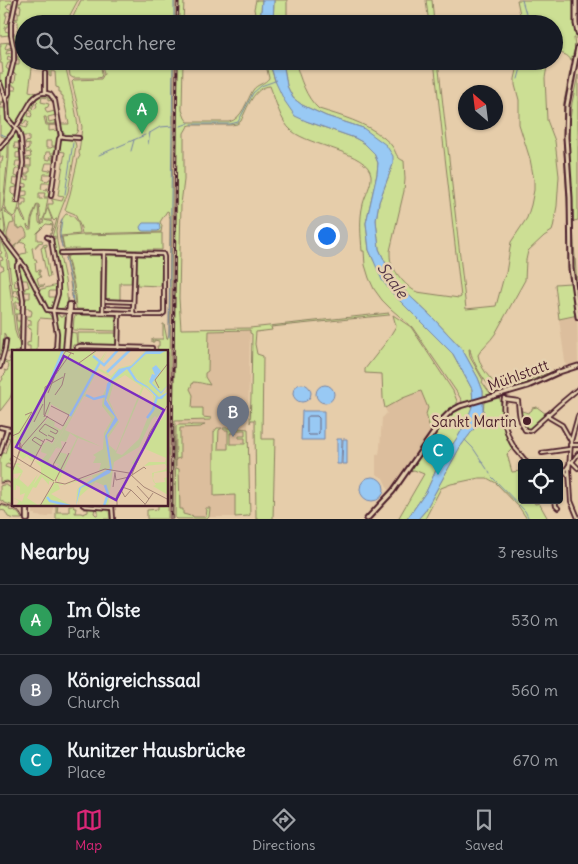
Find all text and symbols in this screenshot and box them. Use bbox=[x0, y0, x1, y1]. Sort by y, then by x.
search box bbox=[15, 15, 563, 70]
icon: search bbox=[33, 29, 61, 57]
text: Search here bbox=[73, 31, 176, 55]
north arrow bbox=[458, 85, 503, 130]
pin: A bbox=[126, 93, 158, 134]
your location bbox=[314, 223, 340, 249]
water label: Saale bbox=[373, 258, 413, 303]
inset map bbox=[12, 350, 169, 507]
street label: Mühlstatt bbox=[485, 355, 551, 395]
pin: B bbox=[217, 396, 249, 437]
place label: Sankt Martin bbox=[431, 412, 517, 431]
marker: Sankt Martin bbox=[521, 415, 533, 427]
pin: C bbox=[422, 434, 454, 475]
map controls bbox=[518, 459, 563, 504]
button: locate bbox=[518, 459, 563, 504]
text: Nearby bbox=[20, 538, 90, 565]
text: 3 results bbox=[498, 542, 558, 562]
text: Im Ölste bbox=[67, 598, 140, 622]
text: A bbox=[31, 610, 41, 630]
text: 530 m bbox=[511, 610, 558, 630]
text: Park bbox=[67, 622, 100, 642]
text: Königreichssaal bbox=[67, 668, 201, 692]
text: B bbox=[31, 680, 41, 700]
text: 560 m bbox=[511, 680, 558, 700]
text: Church bbox=[67, 692, 120, 712]
text: Kunitzer Hausbrücke bbox=[67, 738, 245, 762]
text: C bbox=[31, 750, 41, 770]
text: 670 m bbox=[513, 750, 558, 770]
text: Place bbox=[67, 762, 106, 782]
tab: Map bbox=[75, 806, 103, 854]
tab: Directions bbox=[252, 806, 315, 854]
tab: Saved bbox=[465, 806, 503, 854]

